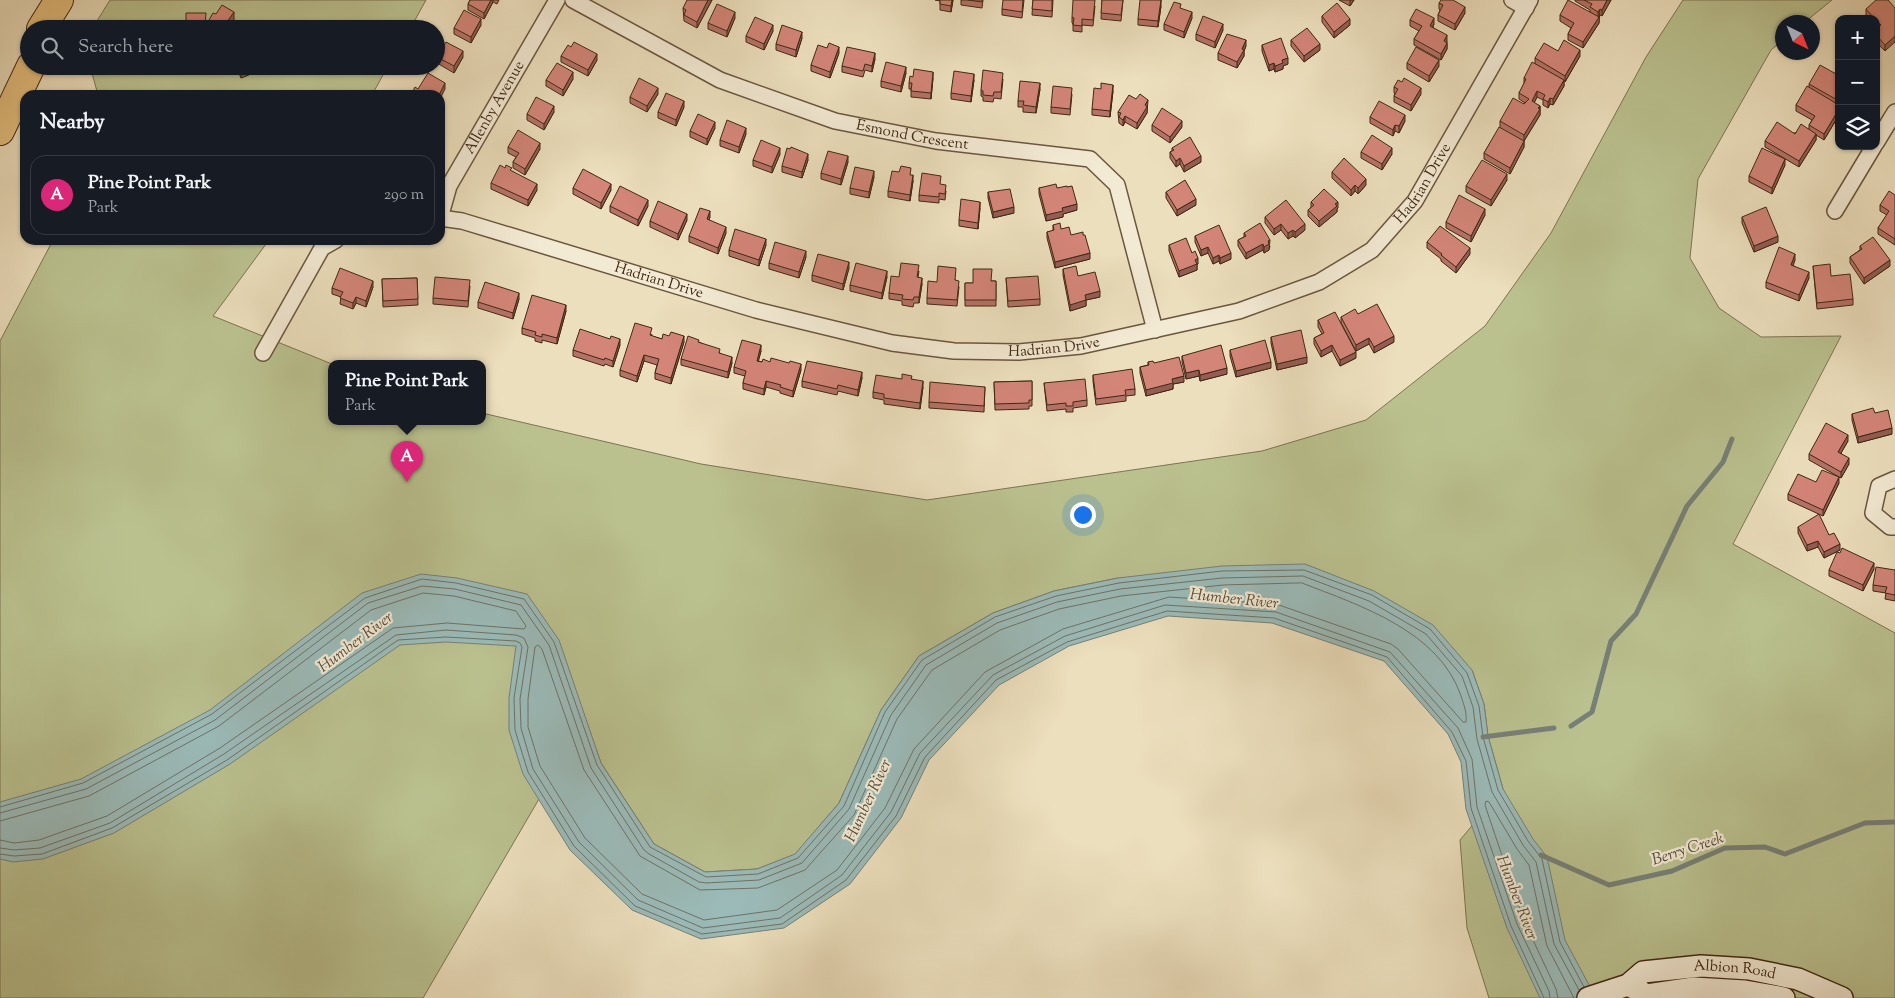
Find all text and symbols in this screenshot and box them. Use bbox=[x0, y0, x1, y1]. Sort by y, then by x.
north arrow bbox=[1775, 15, 1820, 60]
map controls bbox=[1835, 15, 1880, 150]
button: + bbox=[1835, 15, 1880, 60]
search box bbox=[20, 20, 445, 75]
icon: search bbox=[38, 34, 66, 62]
text: Search here bbox=[78, 34, 173, 61]
street label: Allenby Avenue bbox=[459, 57, 530, 158]
button: − bbox=[1835, 60, 1880, 105]
button: layers bbox=[1835, 105, 1880, 150]
text: Nearby bbox=[40, 108, 105, 138]
street label: Esmond Crescent bbox=[854, 115, 970, 155]
street label: Hadrian Drive bbox=[1389, 140, 1456, 228]
text: Pine Point Park bbox=[88, 170, 211, 197]
text: A bbox=[51, 184, 64, 207]
text: 290 m bbox=[384, 184, 424, 207]
text: Park bbox=[88, 197, 119, 220]
street label: Hadrian Drive bbox=[612, 257, 706, 304]
street label: Hadrian Drive bbox=[1008, 332, 1102, 363]
popup bbox=[328, 360, 486, 425]
text: Pine Point Park bbox=[345, 368, 469, 395]
text: Park bbox=[345, 395, 376, 418]
pin: A bbox=[391, 441, 423, 482]
your location bbox=[1070, 502, 1096, 528]
water label: Humber River bbox=[1189, 584, 1280, 616]
water label: Humber River bbox=[314, 607, 399, 679]
water label: Humber River bbox=[840, 756, 898, 846]
water label: Berry Creek bbox=[1649, 828, 1727, 872]
water label: Humber River bbox=[1489, 852, 1543, 944]
street label: Albion Road bbox=[1692, 955, 1778, 985]

